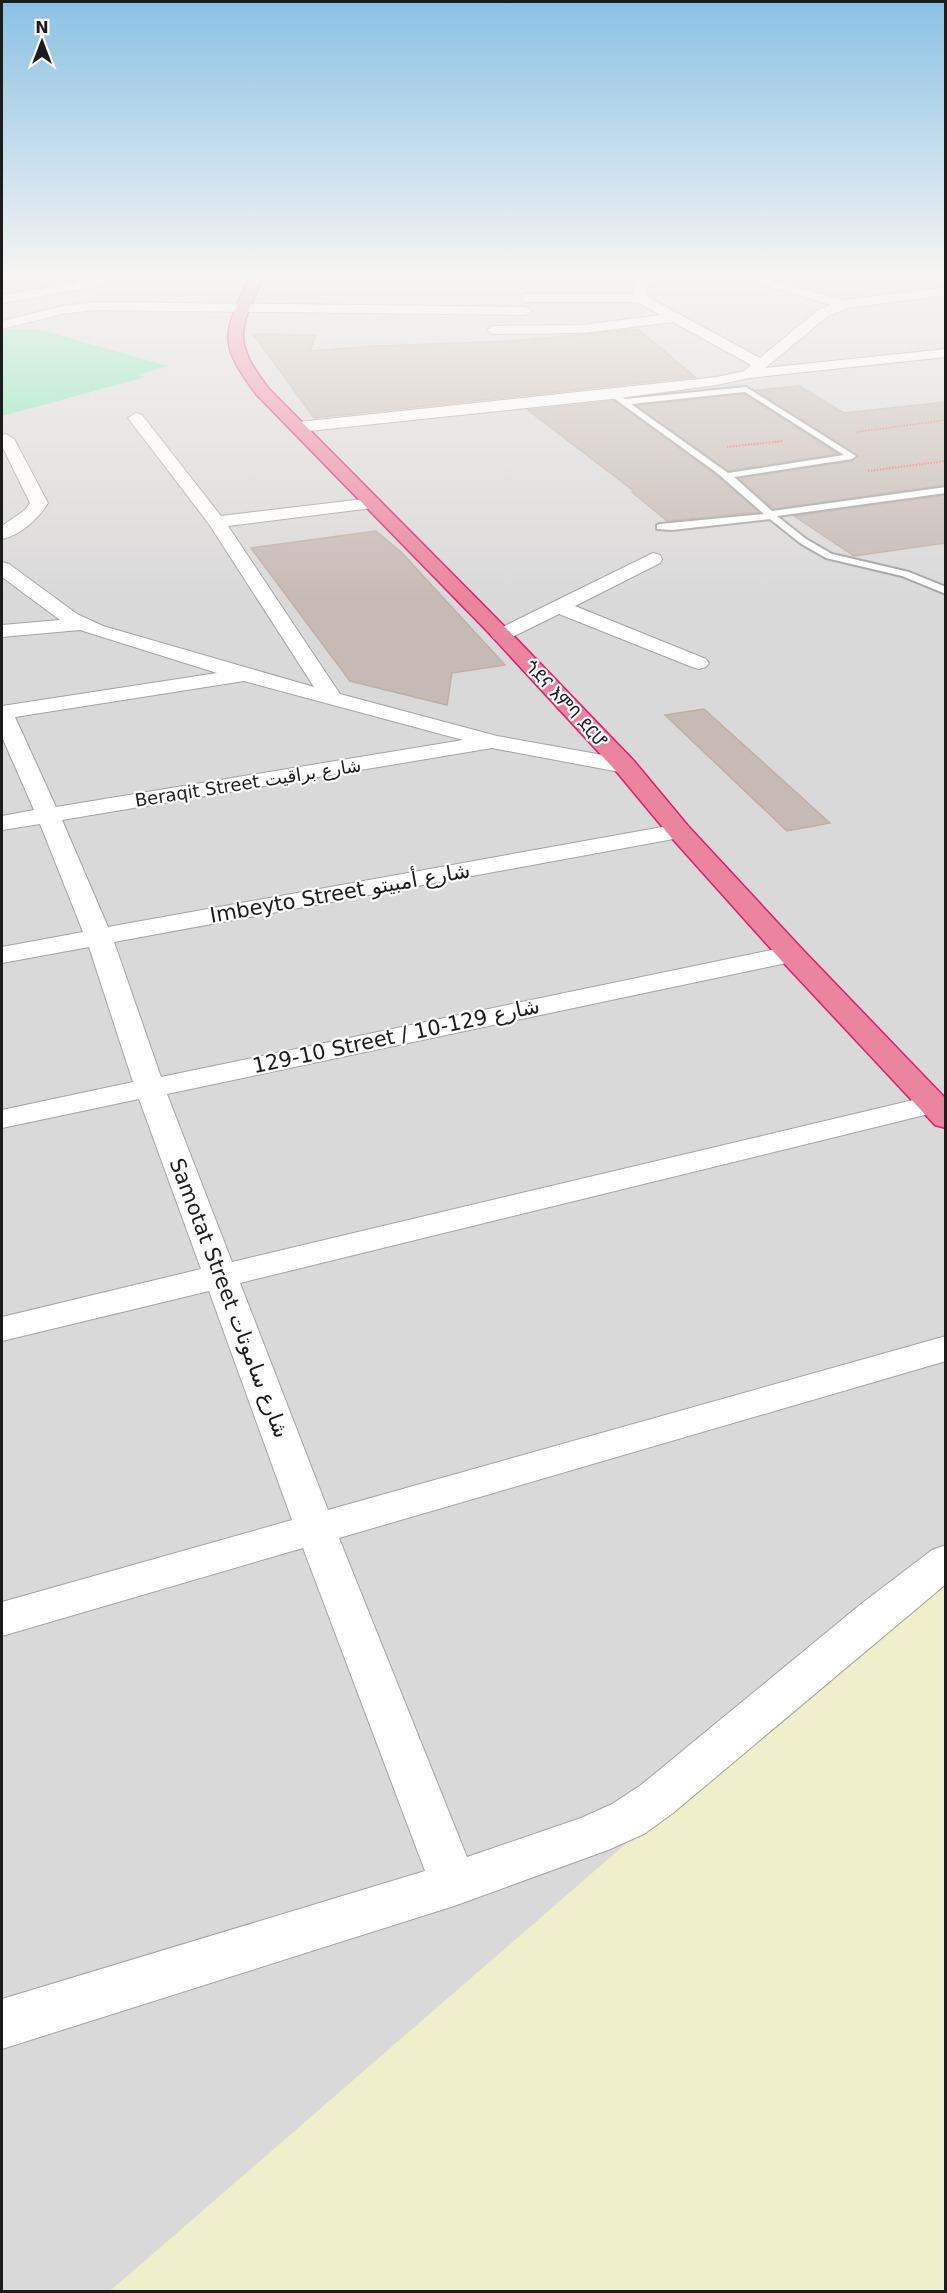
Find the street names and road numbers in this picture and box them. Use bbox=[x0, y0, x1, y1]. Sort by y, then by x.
street label: ጎደና እምባ ደርሆ bbox=[521, 656, 612, 751]
street label: Beraqit Street شارع براقيت bbox=[133, 754, 363, 812]
street label: Imbeyto Street شارع أمبيتو bbox=[208, 856, 472, 928]
street label: 129-10 Street / شارع 129-10 bbox=[250, 994, 542, 1078]
street label: Samotat Street شارع ساموتات bbox=[164, 1155, 294, 1441]

